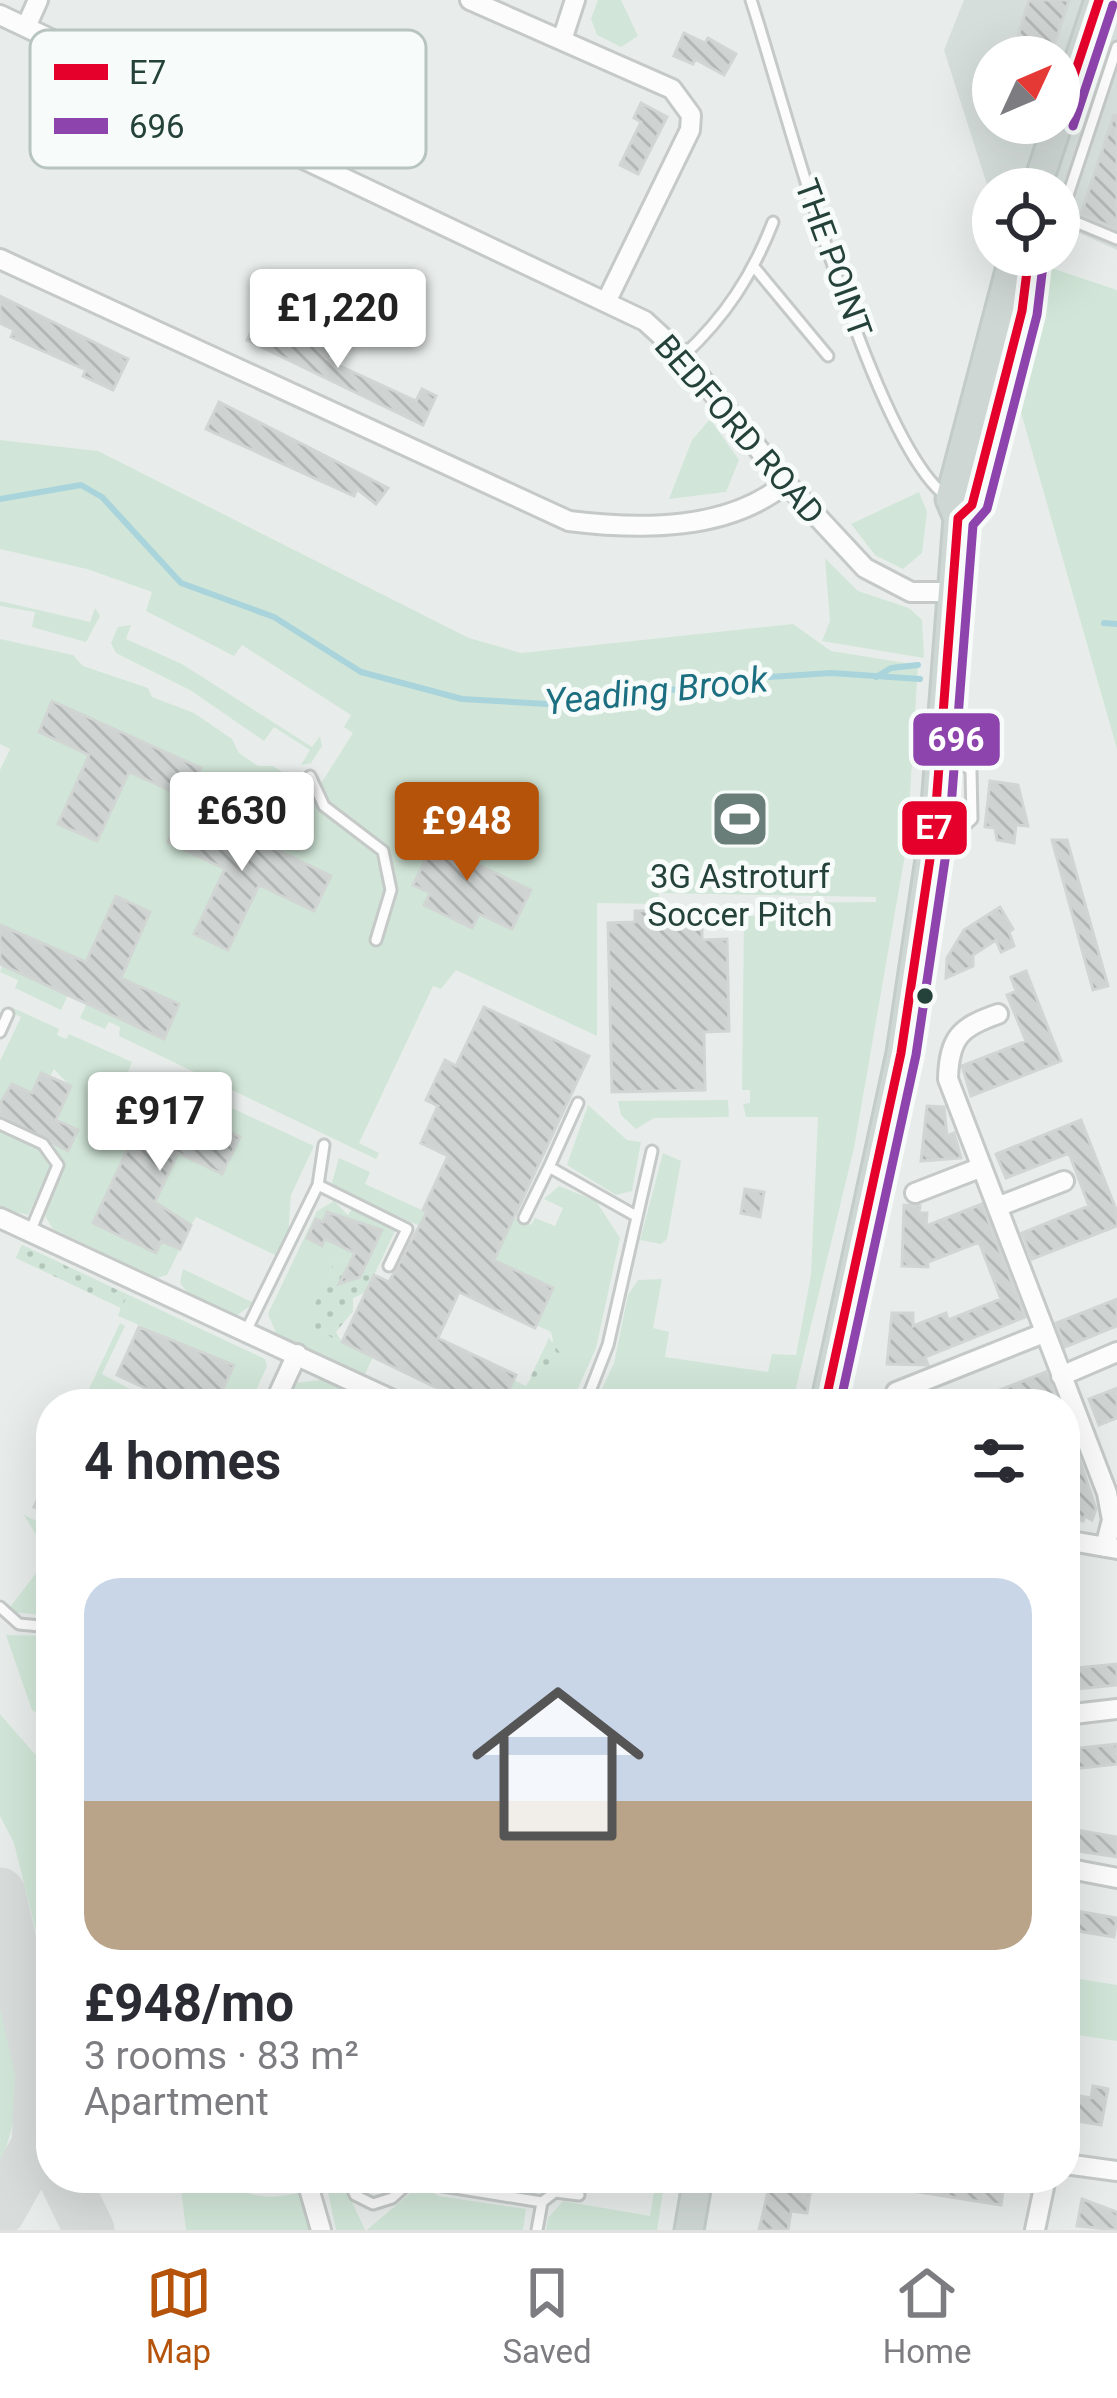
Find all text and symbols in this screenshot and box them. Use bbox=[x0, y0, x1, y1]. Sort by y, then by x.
legend bbox=[30, 30, 426, 168]
north arrow bbox=[972, 36, 1080, 144]
map controls bbox=[972, 36, 1080, 276]
text: E7 bbox=[129, 53, 166, 92]
text: 696 bbox=[129, 107, 185, 146]
button: locate bbox=[972, 168, 1080, 276]
street label: THE POINT bbox=[787, 174, 880, 343]
pin: £1,220 bbox=[240, 269, 436, 371]
text: £1,220 bbox=[277, 285, 399, 331]
street label: BEDFORD ROAD bbox=[647, 327, 832, 532]
water label: Yeading Brook bbox=[542, 658, 771, 724]
line badge: 696 bbox=[911, 711, 1002, 768]
text: 696 bbox=[928, 720, 984, 759]
pin: £630 bbox=[171, 772, 313, 874]
pin: £948 bbox=[396, 782, 538, 884]
text: £630 bbox=[197, 788, 287, 834]
sports icon: 3G Astroturf Soccer Pitch bbox=[709, 788, 771, 850]
text: £948 bbox=[422, 798, 512, 844]
line badge: E7 bbox=[900, 799, 969, 857]
text: E7 bbox=[915, 808, 953, 847]
place label: 3G Astroturf Soccer Pitch bbox=[648, 857, 832, 934]
unlabelled marker bbox=[914, 985, 936, 1007]
pin: £917 bbox=[89, 1072, 231, 1174]
text: £917 bbox=[115, 1088, 205, 1134]
icon: filters bbox=[966, 1428, 1032, 1494]
text: 4 homes bbox=[84, 1432, 281, 1491]
icon: home bbox=[450, 1656, 666, 1872]
text: £948/mo bbox=[84, 1974, 294, 2033]
text: 3 rooms · 83 m² bbox=[84, 2033, 359, 2079]
text: Apartment bbox=[84, 2079, 269, 2125]
tab: Map bbox=[146, 2260, 212, 2371]
tab: Saved bbox=[503, 2260, 592, 2371]
tab: Home bbox=[883, 2260, 972, 2371]

